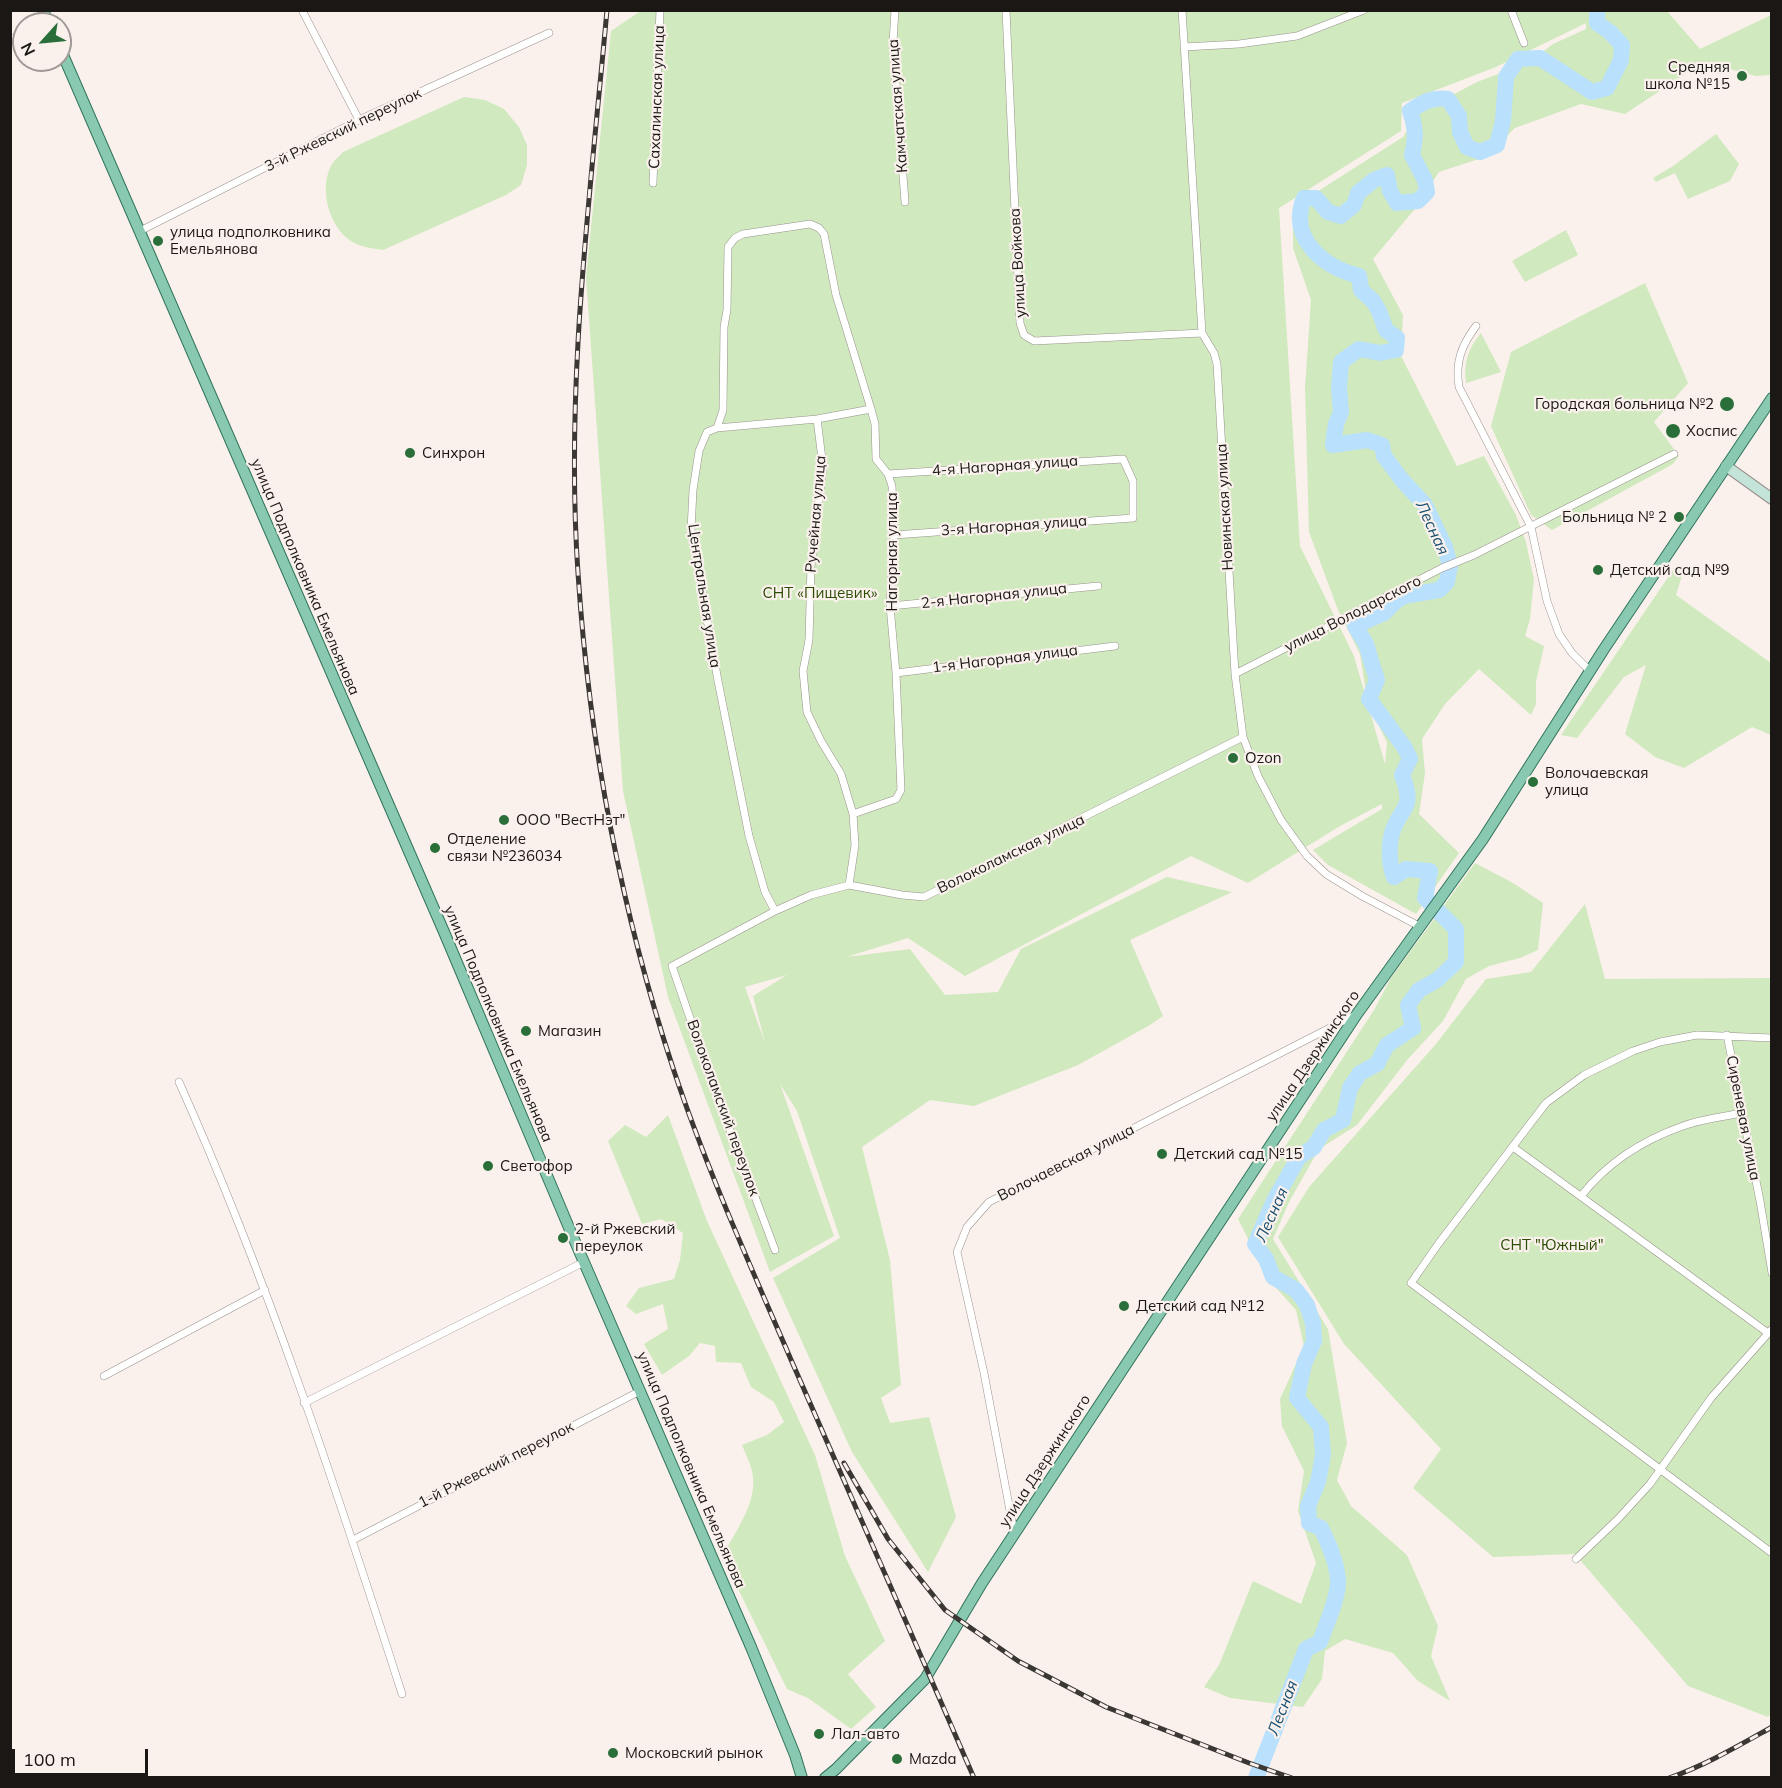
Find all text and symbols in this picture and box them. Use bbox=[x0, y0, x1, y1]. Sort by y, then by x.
north arrow bbox=[12, 12, 72, 72]
street label: Сахалинская улица bbox=[645, 25, 669, 169]
street label: Камчатская улица bbox=[884, 38, 912, 174]
text: N bbox=[16, 39, 39, 59]
place label: Средняя школа №15 bbox=[1645, 58, 1730, 93]
marker: Средняя школа №15 bbox=[1735, 69, 1749, 83]
street label: 3-й Ржевский переулок bbox=[262, 84, 424, 176]
street label: улица Войкова bbox=[1006, 208, 1030, 318]
place label: улица подполковника Емельянова bbox=[170, 223, 331, 258]
marker: улица подполковника Емельянова bbox=[151, 234, 165, 248]
place label: Городская больница №2 bbox=[1535, 395, 1714, 413]
marker: Городская больница №2 bbox=[1718, 395, 1736, 413]
marker: Хоспис bbox=[1664, 422, 1682, 440]
place label: Хоспис bbox=[1686, 422, 1737, 440]
street label: Новинская улица bbox=[1213, 443, 1237, 571]
place label: Синхрон bbox=[422, 444, 485, 462]
marker: Синхрон bbox=[403, 446, 417, 460]
street label: 4-я Нагорная улица bbox=[931, 452, 1079, 480]
street label: Ручейная улица bbox=[802, 455, 830, 573]
street label: улица Подполковника Емельянова bbox=[247, 456, 363, 698]
street label: Нагорная улица bbox=[883, 492, 901, 612]
water label: Лесная bbox=[1411, 498, 1453, 558]
place label: Больница № 2 bbox=[1562, 508, 1667, 526]
marker: Больница № 2 bbox=[1672, 510, 1686, 524]
street label: 3-я Нагорная улица bbox=[940, 512, 1088, 540]
street label: Центральная улица bbox=[684, 523, 724, 669]
place label: Детский сад №9 bbox=[1610, 561, 1730, 579]
marker: Детский сад №9 bbox=[1591, 563, 1605, 577]
street label: улица Володарского bbox=[1282, 572, 1424, 656]
street label: 2-я Нагорная улица bbox=[920, 579, 1068, 613]
park label: СНТ «Пищевик» bbox=[763, 584, 877, 602]
street label: 1-я Нагорная улица bbox=[931, 641, 1079, 677]
place label: Ozon bbox=[1245, 749, 1282, 767]
marker: Ozon bbox=[1226, 751, 1240, 765]
place label: Волочаевская улица bbox=[1545, 764, 1649, 799]
marker: Волочаевская улица bbox=[1526, 775, 1540, 789]
street label: Волоколамская улица bbox=[934, 810, 1088, 898]
place label: ООО "ВестНэт" bbox=[516, 811, 625, 829]
marker: ООО "ВестНэт" bbox=[497, 813, 511, 827]
place label: Отделение связи №236034 bbox=[447, 830, 562, 865]
marker: Отделение связи №236034 bbox=[428, 841, 442, 855]
street label: улица Подполковника Емельянова bbox=[440, 903, 556, 1145]
street label: улица Дзержинского bbox=[1262, 987, 1364, 1125]
street label: Волоколамский переулок bbox=[683, 1017, 763, 1199]
place label: Магазин bbox=[538, 1022, 601, 1040]
marker: Магазин bbox=[519, 1024, 533, 1038]
street label: Сиреневая улица bbox=[1722, 1054, 1764, 1182]
street label: Волочаевская улица bbox=[995, 1121, 1137, 1205]
place label: Детский сад №15 bbox=[1174, 1145, 1303, 1163]
marker: Детский сад №15 bbox=[1155, 1147, 1169, 1161]
place label: Светофор bbox=[500, 1157, 573, 1175]
marker: Светофор bbox=[481, 1159, 495, 1173]
water label: Лесная bbox=[1252, 1185, 1292, 1245]
place label: 2-й Ржевский переулок bbox=[575, 1220, 675, 1255]
marker: 2-й Ржевский переулок bbox=[556, 1231, 570, 1245]
park label: СНТ "Южный" bbox=[1500, 1236, 1604, 1254]
place label: Детский сад №12 bbox=[1136, 1297, 1265, 1315]
marker: Детский сад №12 bbox=[1117, 1299, 1131, 1313]
street label: улица Подполковника Емельянова bbox=[633, 1349, 749, 1591]
street label: улица Дзержинского bbox=[995, 1391, 1095, 1531]
street label: 1-й Ржевский переулок bbox=[415, 1418, 577, 1512]
water label: Лесная bbox=[1264, 1678, 1302, 1738]
place label: Лал-авто bbox=[831, 1725, 900, 1743]
marker: Лал-авто bbox=[812, 1727, 826, 1741]
scale bar bbox=[15, 1737, 152, 1775]
place label: Московский рынок bbox=[625, 1744, 763, 1762]
marker: Московский рынок bbox=[606, 1746, 620, 1760]
text: 100 m bbox=[23, 1748, 76, 1771]
place label: Mazda bbox=[909, 1750, 957, 1768]
marker: Mazda bbox=[890, 1752, 904, 1766]

